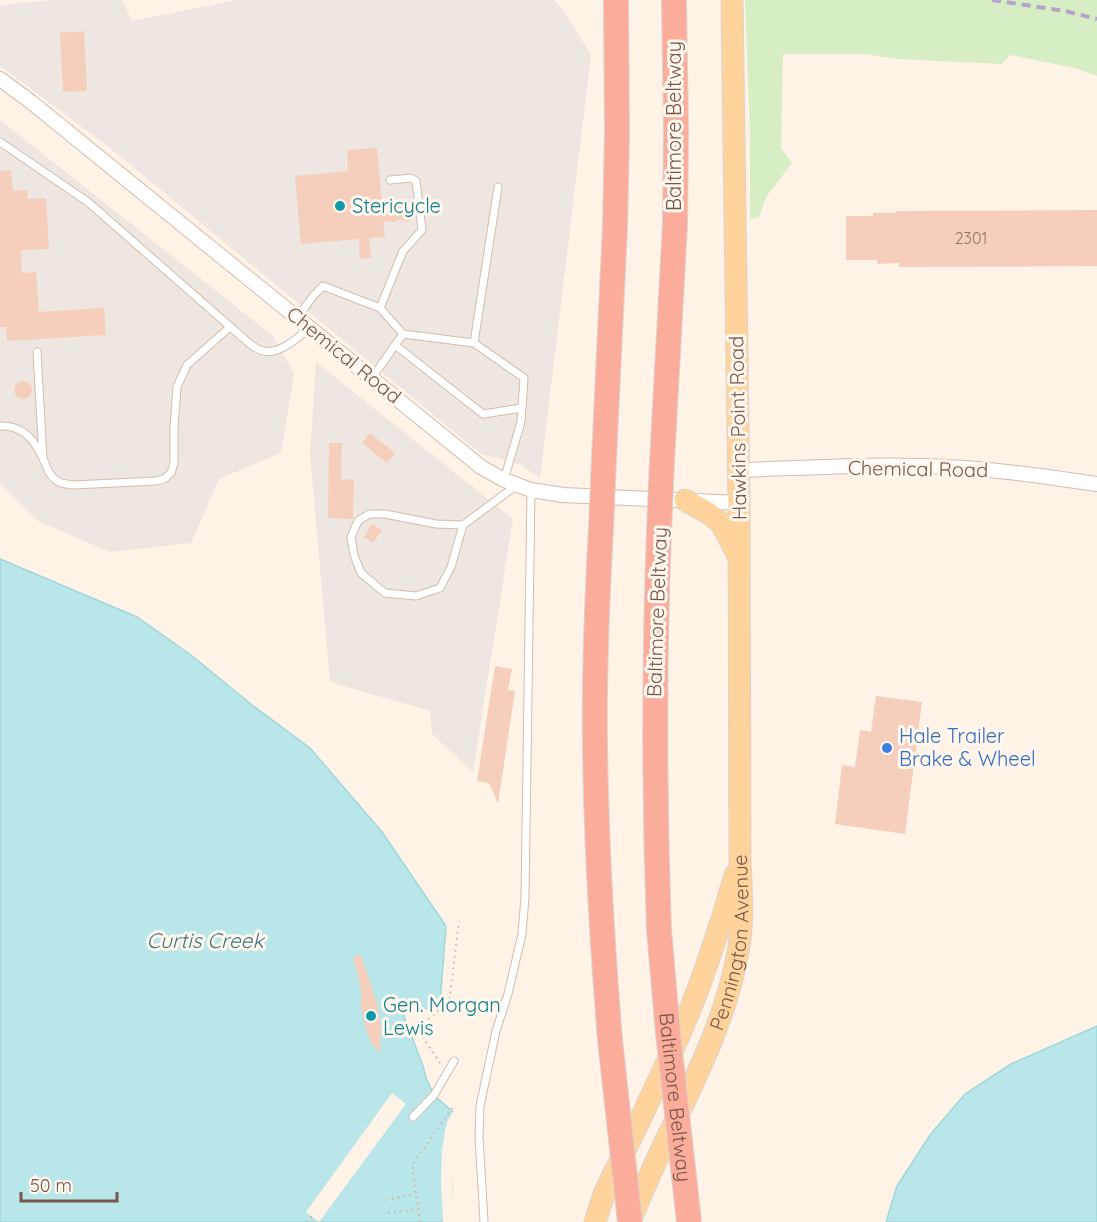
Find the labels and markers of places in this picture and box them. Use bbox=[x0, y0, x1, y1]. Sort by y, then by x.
place label: Stericycle bbox=[352, 193, 441, 218]
marker: Stericycle bbox=[333, 199, 347, 213]
place label: Hale Trailer Brake & Wheel bbox=[899, 723, 1036, 771]
marker: Hale Trailer Brake & Wheel bbox=[880, 741, 894, 755]
place label: Gen. Morgan Lewis bbox=[383, 992, 501, 1040]
marker: Gen. Morgan Lewis bbox=[364, 1009, 378, 1023]

